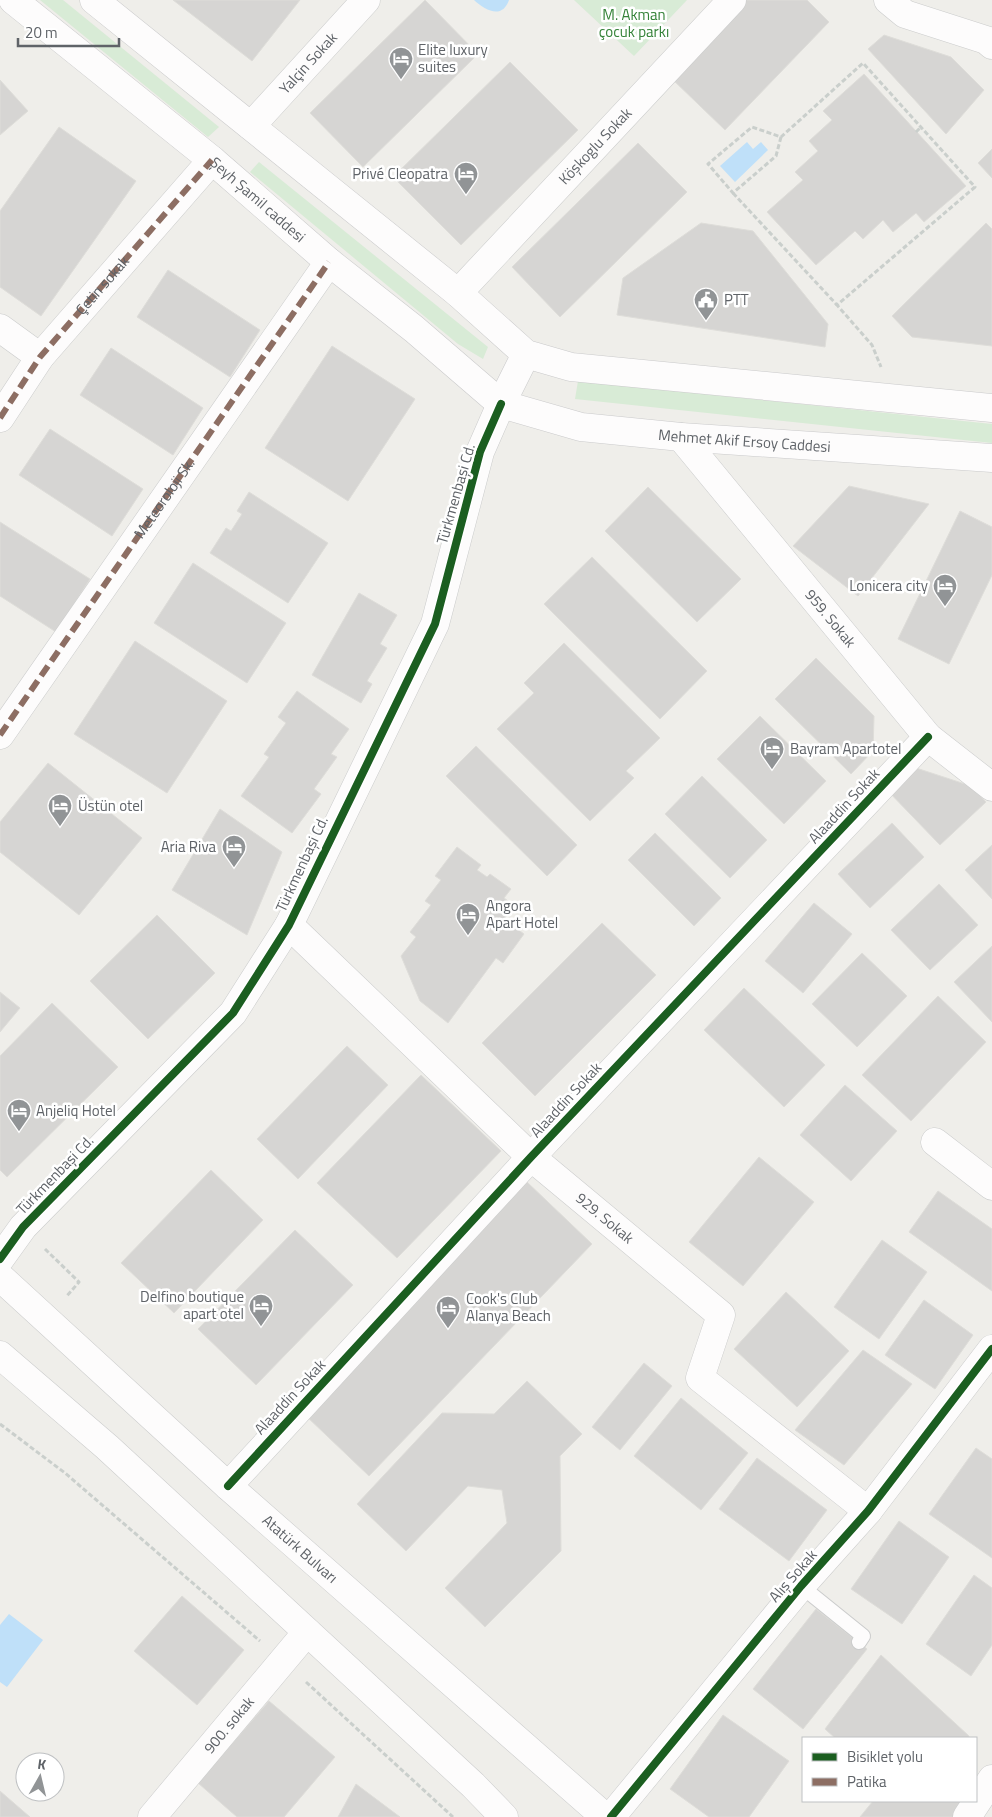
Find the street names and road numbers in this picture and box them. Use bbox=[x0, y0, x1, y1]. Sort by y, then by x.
street label: Yalçin Sokak bbox=[273, 27, 342, 99]
street label: Köşkoglu Sokak bbox=[553, 102, 637, 190]
street label: Şeyh Şamil caddesi bbox=[205, 151, 311, 248]
street label: Çetin sokak bbox=[70, 250, 135, 320]
street label: Mehmet Akif Ersoy Caddesi bbox=[657, 423, 831, 458]
street label: Türkmenbaşi Cd. bbox=[430, 441, 481, 547]
street label: Meteoroloji Sk. bbox=[128, 453, 200, 543]
street label: 959. Sokak bbox=[800, 584, 862, 652]
street label: Alaaddin Sokak bbox=[803, 763, 885, 849]
street label: Türkmenbaşi Cd. bbox=[269, 812, 334, 915]
street label: Alaaddin Sokak bbox=[525, 1057, 607, 1143]
street label: Türkmenbaşi Cd. bbox=[11, 1130, 99, 1220]
street label: 929. Sokak bbox=[571, 1187, 639, 1249]
street label: Alaaddin Sokak bbox=[249, 1354, 331, 1440]
street label: Atatürk Bulvarı bbox=[257, 1509, 343, 1589]
street label: Alış Sokak bbox=[763, 1544, 822, 1607]
street label: 900. sokak bbox=[198, 1691, 260, 1758]

